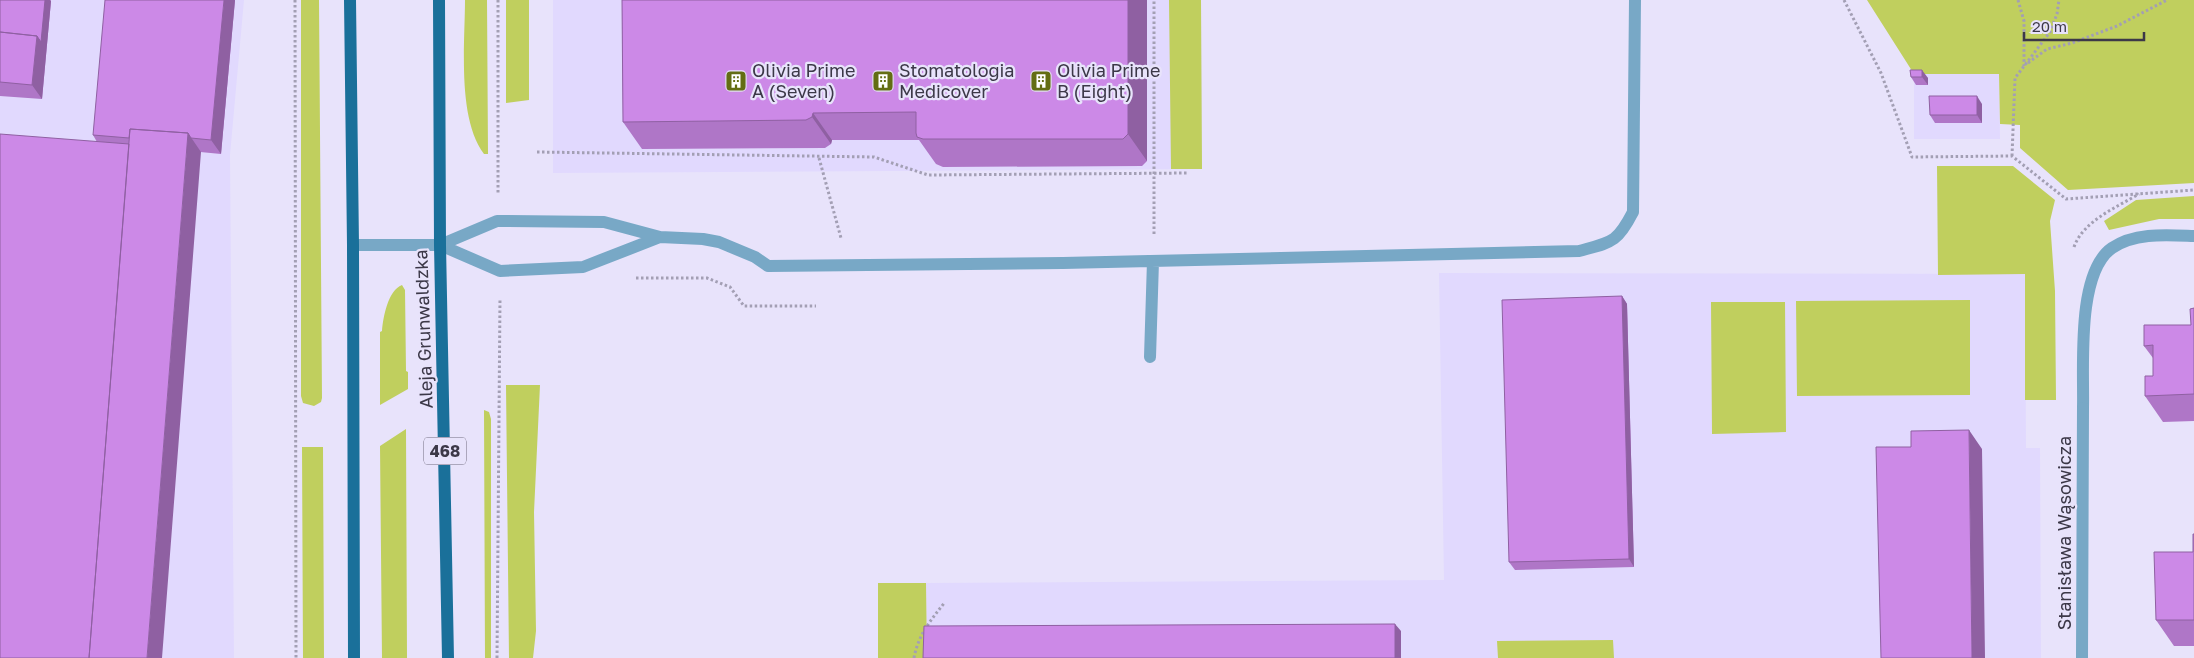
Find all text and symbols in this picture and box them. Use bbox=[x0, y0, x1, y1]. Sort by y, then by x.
scale bar bbox=[2024, 10, 2144, 42]
text: 20 m bbox=[2032, 17, 2067, 35]
place label: Olivia Prime A (Seven) bbox=[752, 59, 855, 102]
place label: Stomatologia Medicover bbox=[899, 59, 1015, 102]
place label: Olivia Prime B (Eight) bbox=[1057, 59, 1160, 102]
building icon: Olivia Prime A (Seven) bbox=[724, 69, 748, 93]
building icon: Stomatologia Medicover bbox=[871, 69, 895, 93]
building icon: Olivia Prime B (Eight) bbox=[1029, 69, 1053, 93]
street label: Aleja Grunwaldzka bbox=[409, 249, 437, 409]
street label: Stanisława Wąsowicza bbox=[2053, 436, 2075, 630]
road number: 468 bbox=[424, 438, 466, 464]

